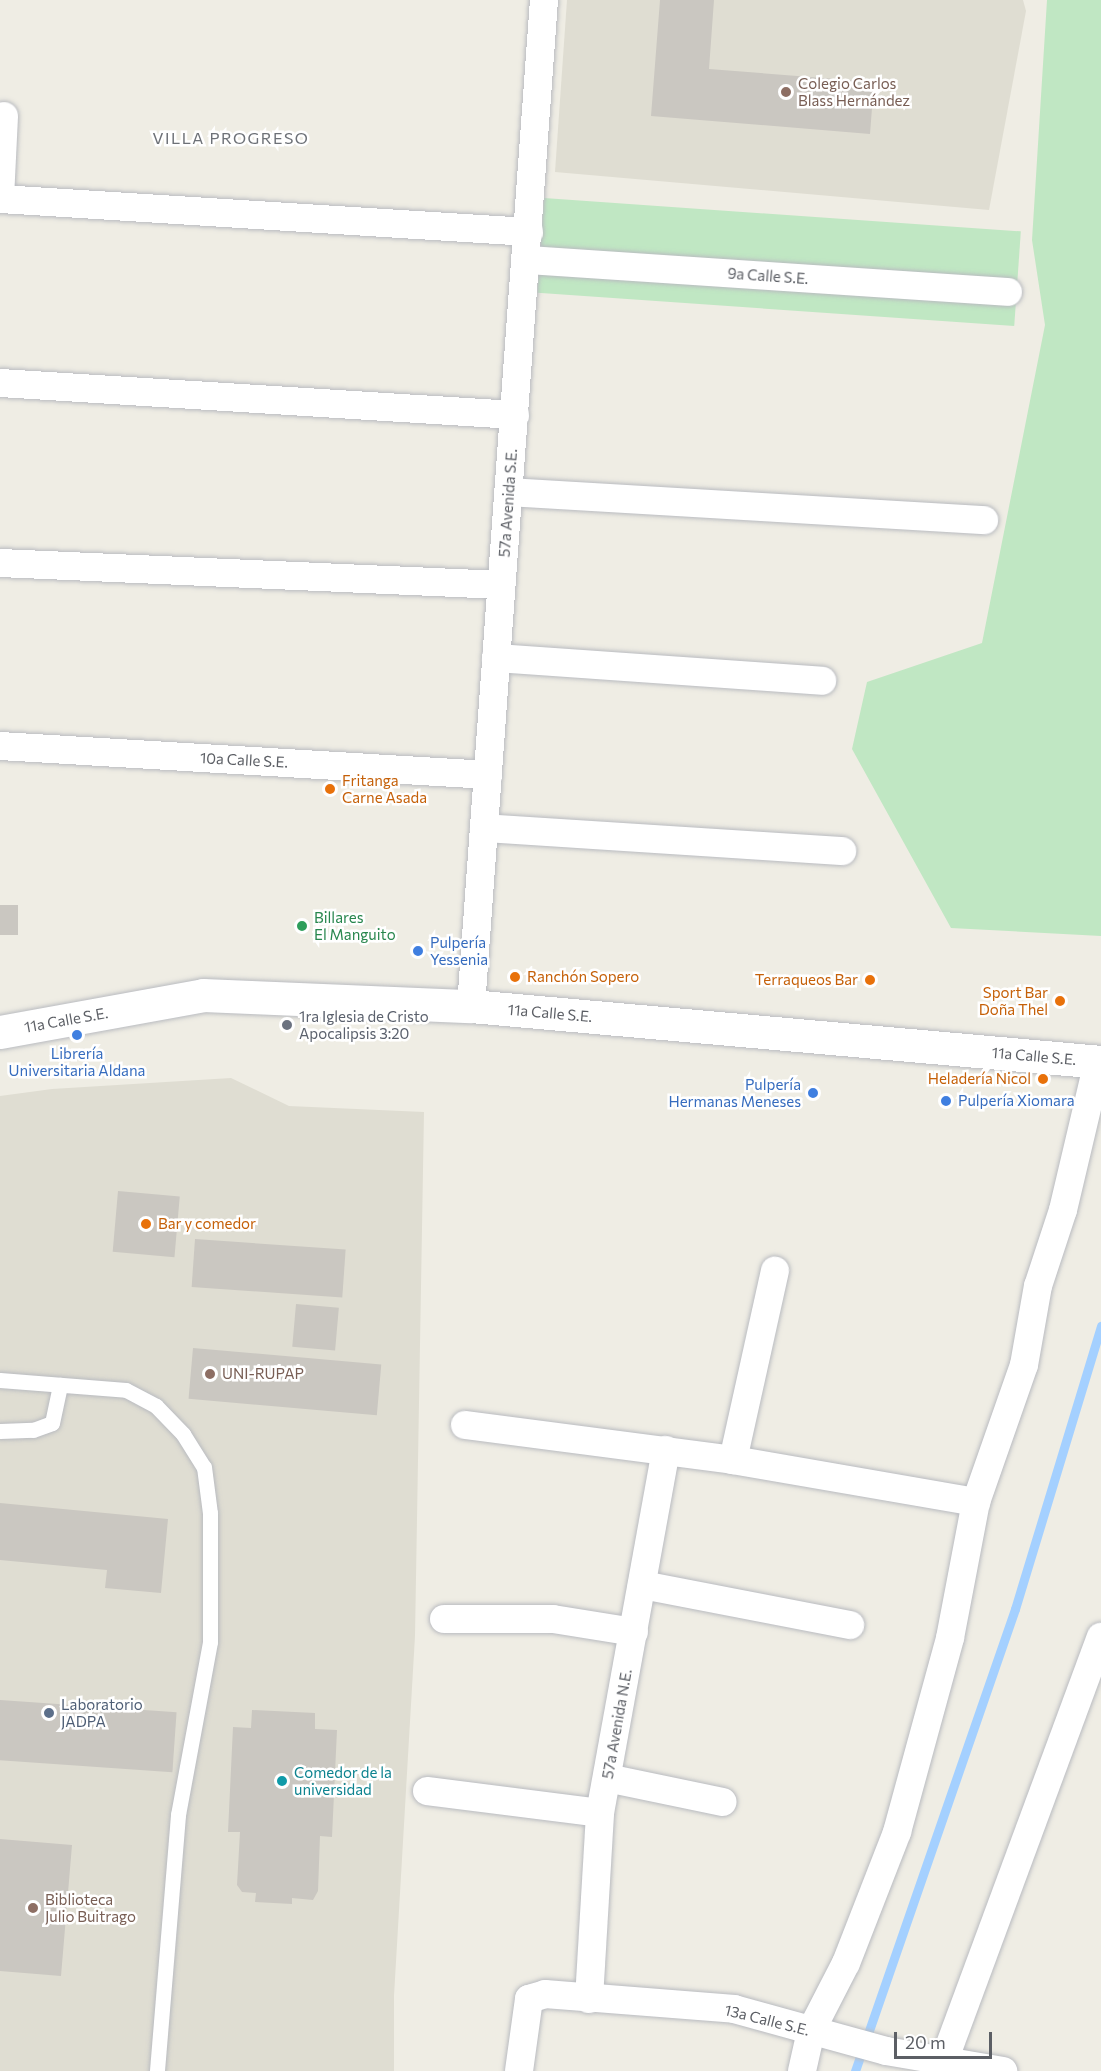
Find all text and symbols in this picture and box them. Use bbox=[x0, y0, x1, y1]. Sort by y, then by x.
place label: Colegio Carlos Blass Hernández bbox=[798, 74, 910, 109]
marker: Colegio Carlos Blass Hernández bbox=[779, 85, 793, 99]
district label: VILLA PROGRESO bbox=[153, 128, 309, 148]
street label: 9a Calle S.E. bbox=[727, 264, 809, 288]
street label: 57a Avenida S.E. bbox=[495, 448, 521, 558]
street label: 10a Calle S.E. bbox=[199, 749, 289, 771]
place label: Fritanga Carne Asada bbox=[342, 771, 427, 806]
marker: Fritanga Carne Asada bbox=[323, 782, 337, 796]
place label: Billares El Manguito bbox=[314, 908, 396, 943]
marker: Billares El Manguito bbox=[295, 919, 309, 933]
place label: Pulpería Yessenia bbox=[430, 933, 488, 968]
marker: Pulpería Yessenia bbox=[411, 944, 425, 958]
place label: Ranchón Sopero bbox=[527, 968, 639, 986]
marker: Ranchón Sopero bbox=[508, 970, 522, 984]
place label: Terraqueos Bar bbox=[755, 971, 858, 989]
marker: Terraqueos Bar bbox=[863, 973, 877, 987]
place label: Sport Bar Doña Thel bbox=[979, 983, 1048, 1018]
marker: Sport Bar Doña Thel bbox=[1053, 994, 1067, 1008]
street label: 11a Calle S.E. bbox=[507, 1000, 593, 1026]
street label: 11a Calle S.E. bbox=[23, 1004, 109, 1036]
place label: 1ra Iglesia de Cristo Apocalipsis 3:20 bbox=[299, 1007, 429, 1042]
marker: 1ra Iglesia de Cristo Apocalipsis 3:20 bbox=[280, 1018, 294, 1032]
marker: Librería Universitaria Aldana bbox=[70, 1028, 84, 1042]
street label: 11a Calle S.E. bbox=[991, 1043, 1077, 1069]
place label: Librería Universitaria Aldana bbox=[9, 1044, 145, 1079]
place label: Heladería Nicol bbox=[928, 1070, 1031, 1088]
marker: Heladería Nicol bbox=[1036, 1072, 1050, 1086]
place label: Pulpería Hermanas Meneses bbox=[668, 1075, 801, 1110]
marker: Pulpería Hermanas Meneses bbox=[806, 1086, 820, 1100]
place label: Pulpería Xiomara bbox=[958, 1092, 1075, 1110]
marker: Pulpería Xiomara bbox=[939, 1094, 953, 1108]
place label: Bar y comedor bbox=[158, 1215, 256, 1233]
marker: Bar y comedor bbox=[139, 1217, 153, 1231]
place label: UNI-RUPAP bbox=[222, 1365, 304, 1383]
marker: UNI-RUPAP bbox=[203, 1367, 217, 1381]
street label: 57a Avenida N.E. bbox=[598, 1668, 636, 1780]
place label: Laboratorio JADPA bbox=[61, 1695, 143, 1730]
marker: Laboratorio JADPA bbox=[42, 1706, 56, 1720]
place label: Comedor de la universidad bbox=[294, 1763, 392, 1798]
marker: Comedor de la universidad bbox=[275, 1774, 289, 1788]
place label: Biblioteca Julio Buitrago bbox=[45, 1890, 136, 1925]
marker: Biblioteca Julio Buitrago bbox=[26, 1901, 40, 1915]
street label: 13a Calle S.E. bbox=[723, 2001, 811, 2039]
scale bar bbox=[897, 2020, 994, 2058]
text: 20 m bbox=[905, 2031, 946, 2053]

